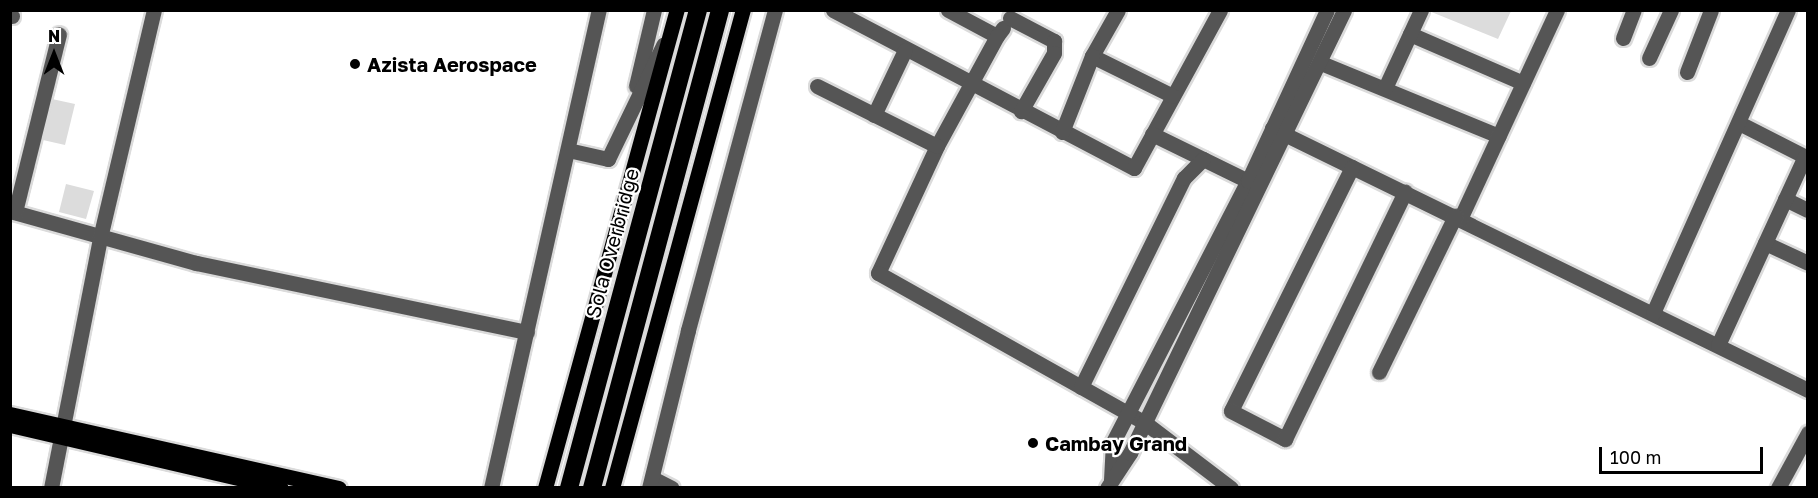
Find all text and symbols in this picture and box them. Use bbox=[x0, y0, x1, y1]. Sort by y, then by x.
north arrow bbox=[24, 24, 84, 84]
text: N bbox=[48, 26, 60, 46]
place label: Azista Aerospace bbox=[367, 52, 537, 76]
marker: Azista Aerospace bbox=[348, 57, 362, 71]
street label: Sola Overbridge bbox=[580, 165, 644, 321]
place label: Cambay Grand bbox=[1045, 431, 1187, 455]
scale bar bbox=[1602, 435, 1766, 473]
marker: Cambay Grand bbox=[1026, 436, 1040, 450]
text: 100 m bbox=[1610, 446, 1661, 468]

